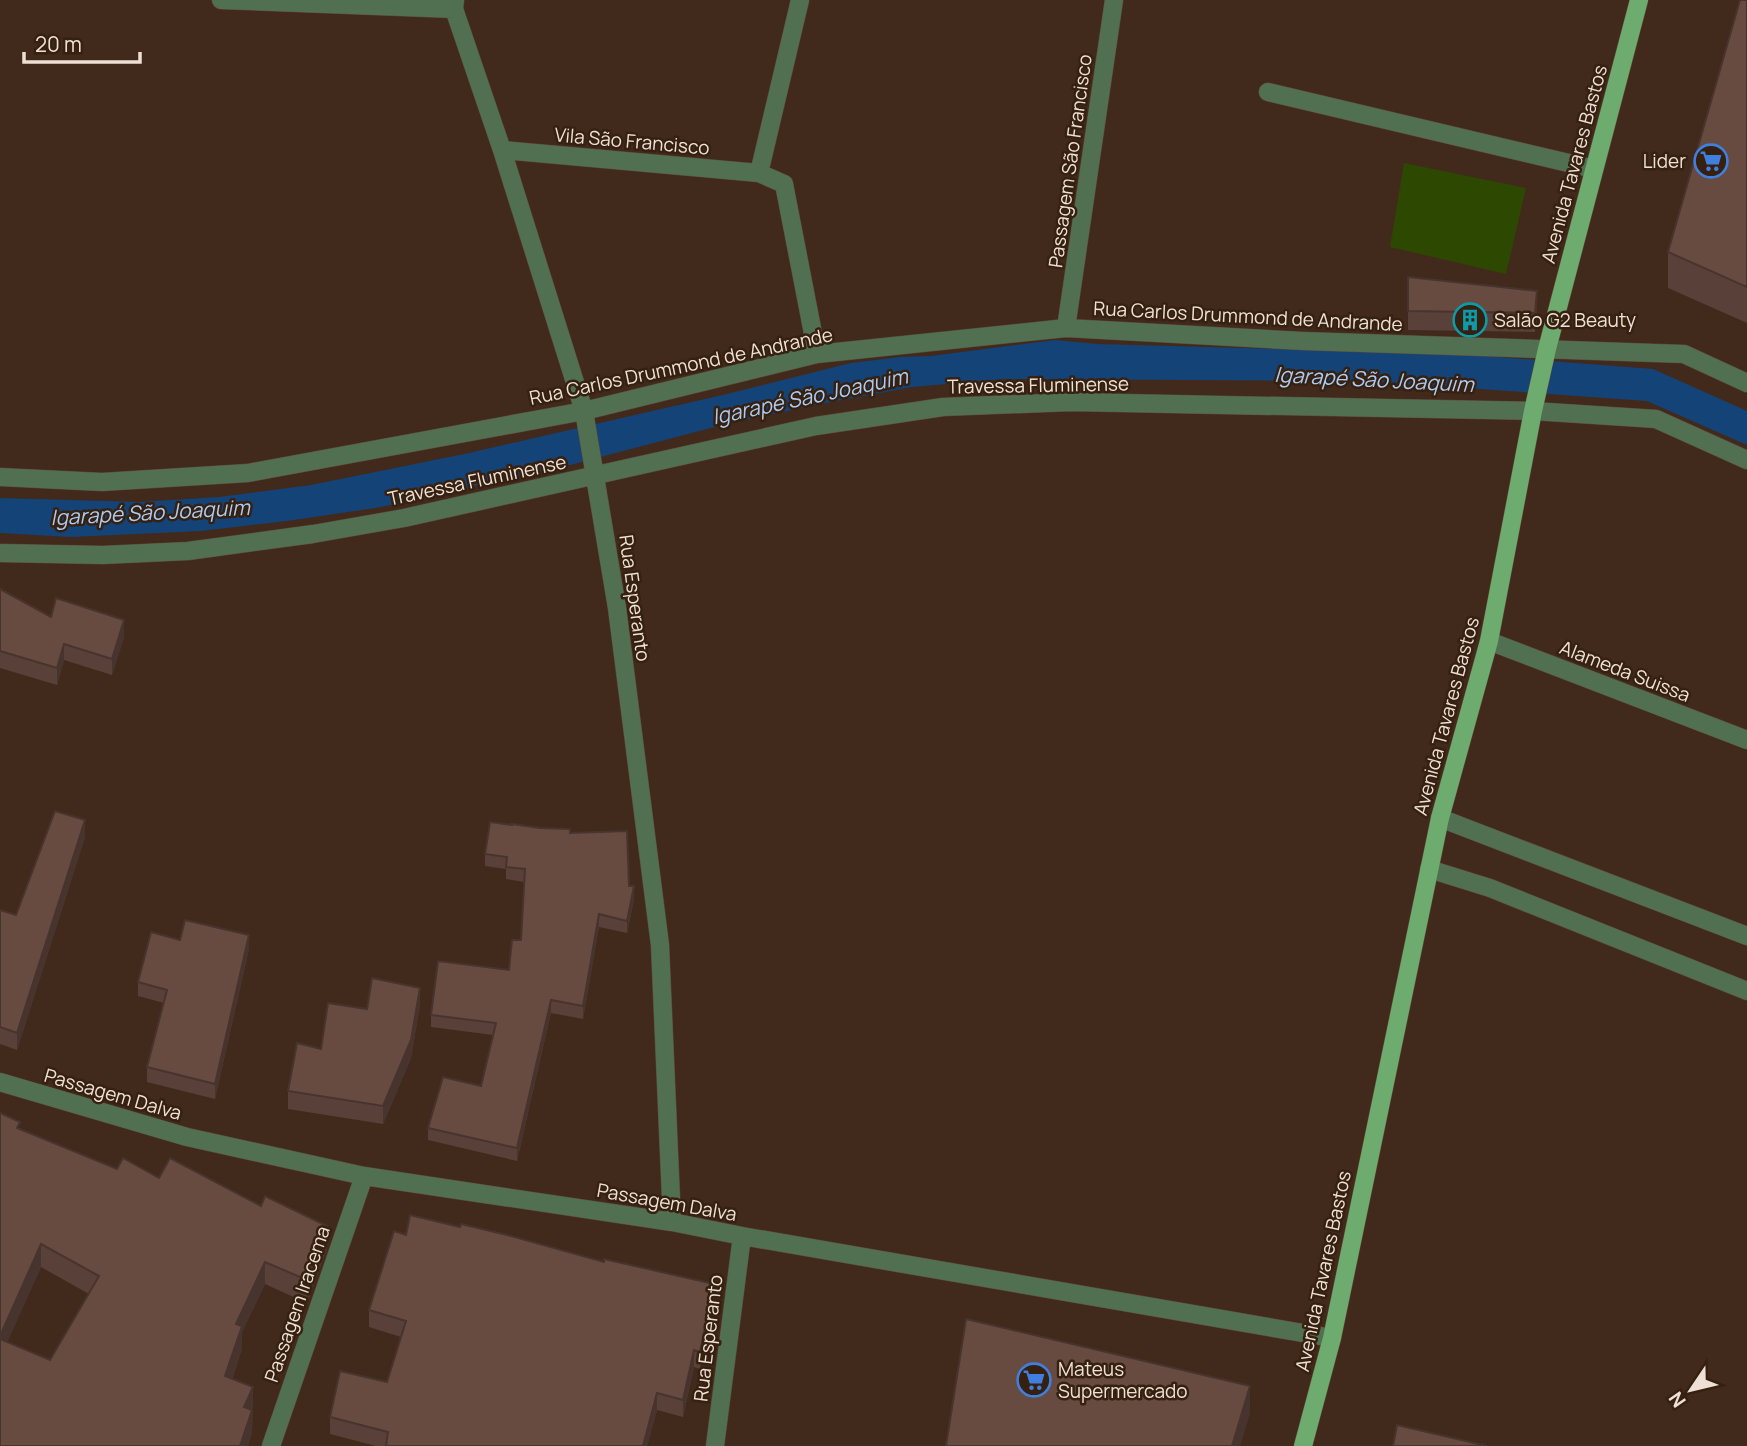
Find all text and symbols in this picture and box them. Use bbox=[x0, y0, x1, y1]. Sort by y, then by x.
scale bar bbox=[24, 21, 140, 65]
text: 20 m bbox=[35, 30, 82, 58]
street label: Passagem São Francisco bbox=[1042, 53, 1098, 269]
street label: Avenida Tavares Bastos bbox=[1535, 62, 1613, 266]
street label: Vila São Francisco bbox=[553, 121, 711, 161]
supermarket icon: Lider bbox=[1692, 142, 1730, 180]
place label: Lider bbox=[1643, 148, 1686, 174]
street label: Rua Carlos Drummond de Andrande bbox=[1093, 295, 1403, 337]
building icon: Salão G2 Beauty bbox=[1451, 301, 1489, 339]
place label: Salão G2 Beauty bbox=[1494, 307, 1636, 333]
street label: Rua Carlos Drummond de Andrande bbox=[527, 321, 835, 411]
water label: Igarapé São Joaquim bbox=[1274, 360, 1476, 398]
water label: Igarapé São Joaquim bbox=[709, 361, 911, 430]
street label: Travessa Fluminense bbox=[947, 370, 1129, 400]
street label: Travessa Fluminense bbox=[385, 448, 569, 512]
water label: Igarapé São Joaquim bbox=[50, 493, 251, 531]
street label: Rua Esperanto bbox=[613, 533, 657, 663]
street label: Avenida Tavares Bastos bbox=[1407, 614, 1485, 818]
street label: Alameda Suissa bbox=[1556, 634, 1694, 708]
street label: Passagem Dalva bbox=[41, 1062, 185, 1126]
street label: Avenida Tavares Bastos bbox=[1289, 1168, 1357, 1374]
street label: Passagem Dalva bbox=[595, 1177, 739, 1227]
street label: Passagem Iracema bbox=[258, 1223, 336, 1385]
street label: Rua Esperanto bbox=[687, 1273, 729, 1403]
north arrow bbox=[1656, 1355, 1726, 1425]
place label: Mateus Supermercado bbox=[1058, 1356, 1188, 1404]
supermarket icon: Mateus Supermercado bbox=[1015, 1361, 1053, 1399]
text: N bbox=[1663, 1387, 1692, 1413]

